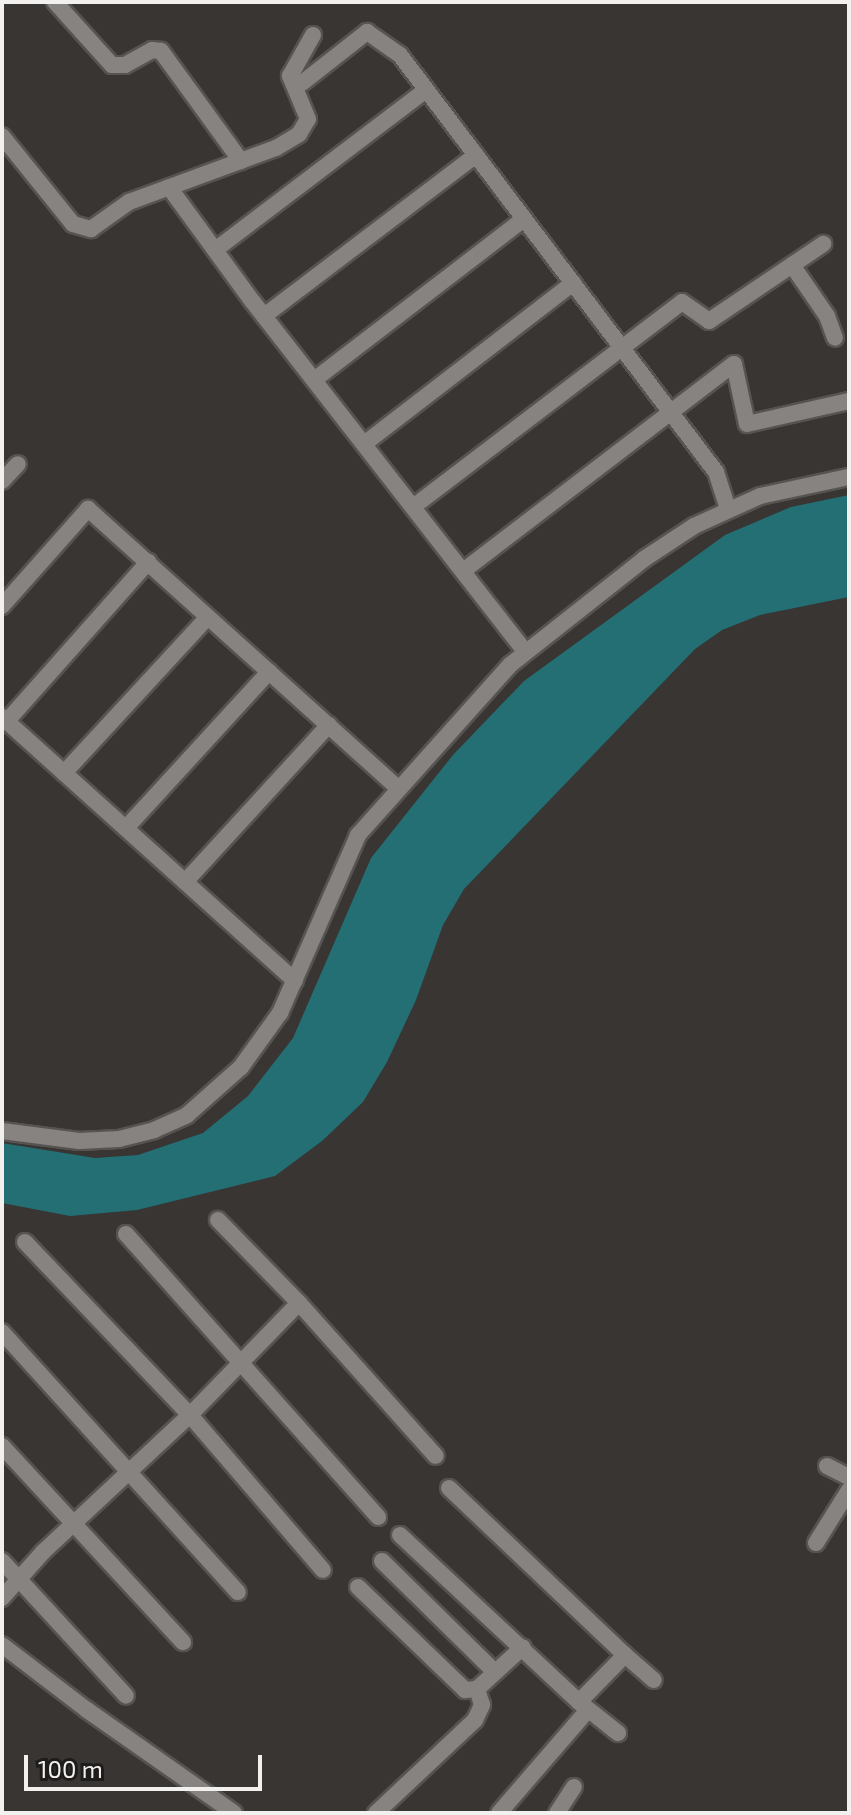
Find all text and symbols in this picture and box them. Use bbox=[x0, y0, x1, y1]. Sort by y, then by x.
scale bar bbox=[28, 1739, 266, 1789]
text: 100 m bbox=[38, 1754, 103, 1783]

